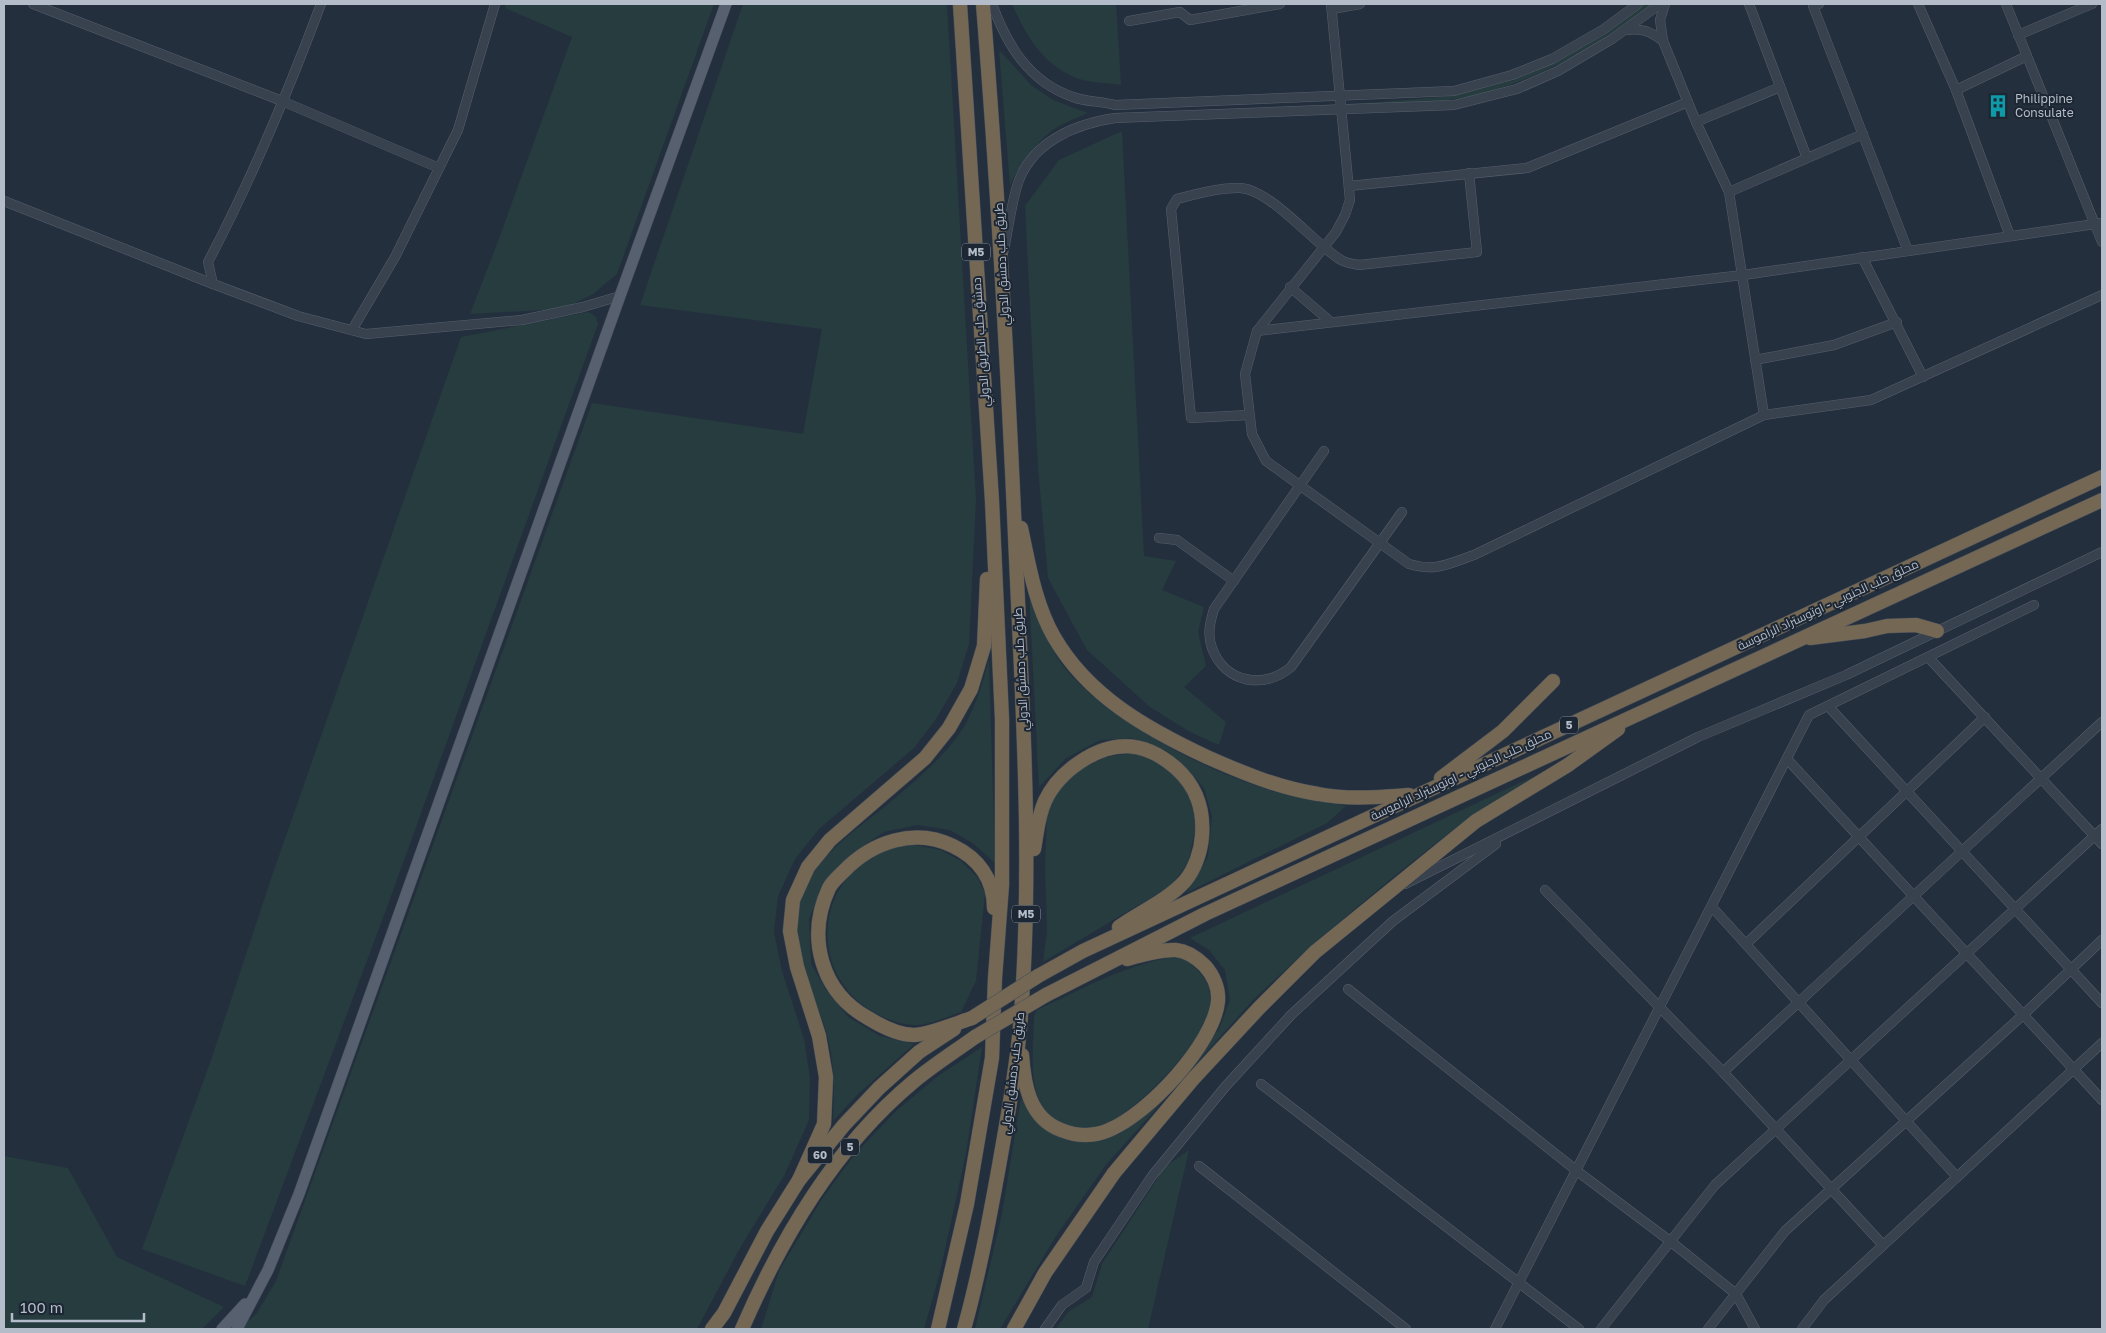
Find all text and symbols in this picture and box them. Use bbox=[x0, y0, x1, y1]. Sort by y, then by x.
place label: Philippine Consulate bbox=[2015, 91, 2074, 120]
building icon: Philippine Consulate bbox=[1985, 93, 2011, 119]
street label: طريق حلب دمشق الدولي bbox=[991, 202, 1015, 326]
road number: M5 bbox=[962, 243, 990, 260]
street label: دمشق حلب الطريق الدولي bbox=[968, 277, 995, 407]
street label: محلق حلب الجنوبي - اوتوستراد الراموسة bbox=[1735, 556, 1922, 656]
street label: طريق حلب دمشق الدولي bbox=[1010, 607, 1034, 731]
road number: 5 bbox=[1560, 716, 1578, 734]
street label: محلق حلب الجنوبي - اوتوستراد الراموسة bbox=[1368, 726, 1555, 826]
road number: M5 bbox=[1012, 906, 1040, 922]
street label: طريق حلب دمشق الدولي bbox=[998, 1011, 1030, 1135]
road number: 5 bbox=[841, 1138, 859, 1156]
road number: 60 bbox=[808, 1146, 832, 1164]
scale bar bbox=[12, 1290, 145, 1322]
text: 100 m bbox=[20, 1298, 63, 1316]

